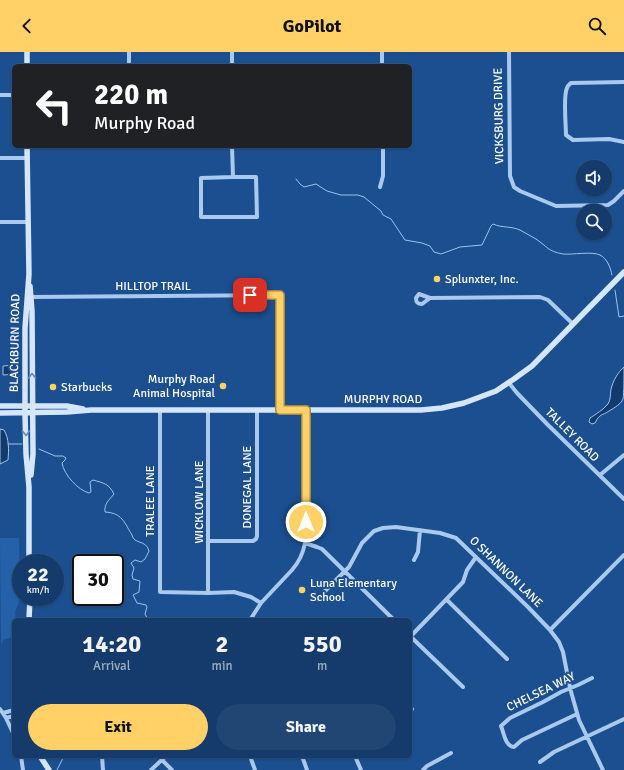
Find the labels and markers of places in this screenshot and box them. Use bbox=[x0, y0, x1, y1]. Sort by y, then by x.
place label: Splunxter, Inc. bbox=[445, 272, 519, 287]
marker: Splunxter, Inc. bbox=[432, 274, 442, 284]
pin bbox=[233, 278, 267, 312]
place label: Murphy Road Animal Hospital bbox=[133, 372, 215, 401]
place label: Starbucks bbox=[61, 380, 112, 395]
marker: Murphy Road Animal Hospital bbox=[218, 381, 228, 391]
marker: Starbucks bbox=[48, 382, 58, 392]
place label: Luna Elementary School bbox=[310, 576, 397, 605]
marker: Luna Elementary School bbox=[297, 585, 307, 595]

